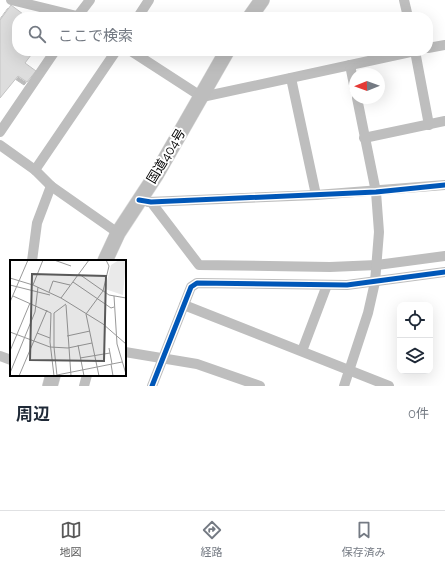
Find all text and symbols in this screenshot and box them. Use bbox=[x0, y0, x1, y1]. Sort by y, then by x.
search box bbox=[12, 12, 433, 56]
icon: search bbox=[26, 23, 48, 45]
text: ここで検索 bbox=[58, 27, 133, 45]
north arrow bbox=[349, 68, 385, 104]
street label: 国道404号 bbox=[144, 126, 188, 186]
inset map bbox=[10, 260, 126, 376]
map controls bbox=[397, 302, 433, 374]
button: locate bbox=[397, 302, 433, 338]
button: layers bbox=[397, 338, 433, 374]
text: 周辺 bbox=[16, 404, 50, 424]
text: 0件 bbox=[408, 406, 429, 421]
tab: 地図 bbox=[60, 519, 82, 559]
tab: 経路 bbox=[201, 519, 223, 559]
tab: 保存済み bbox=[342, 519, 386, 559]

